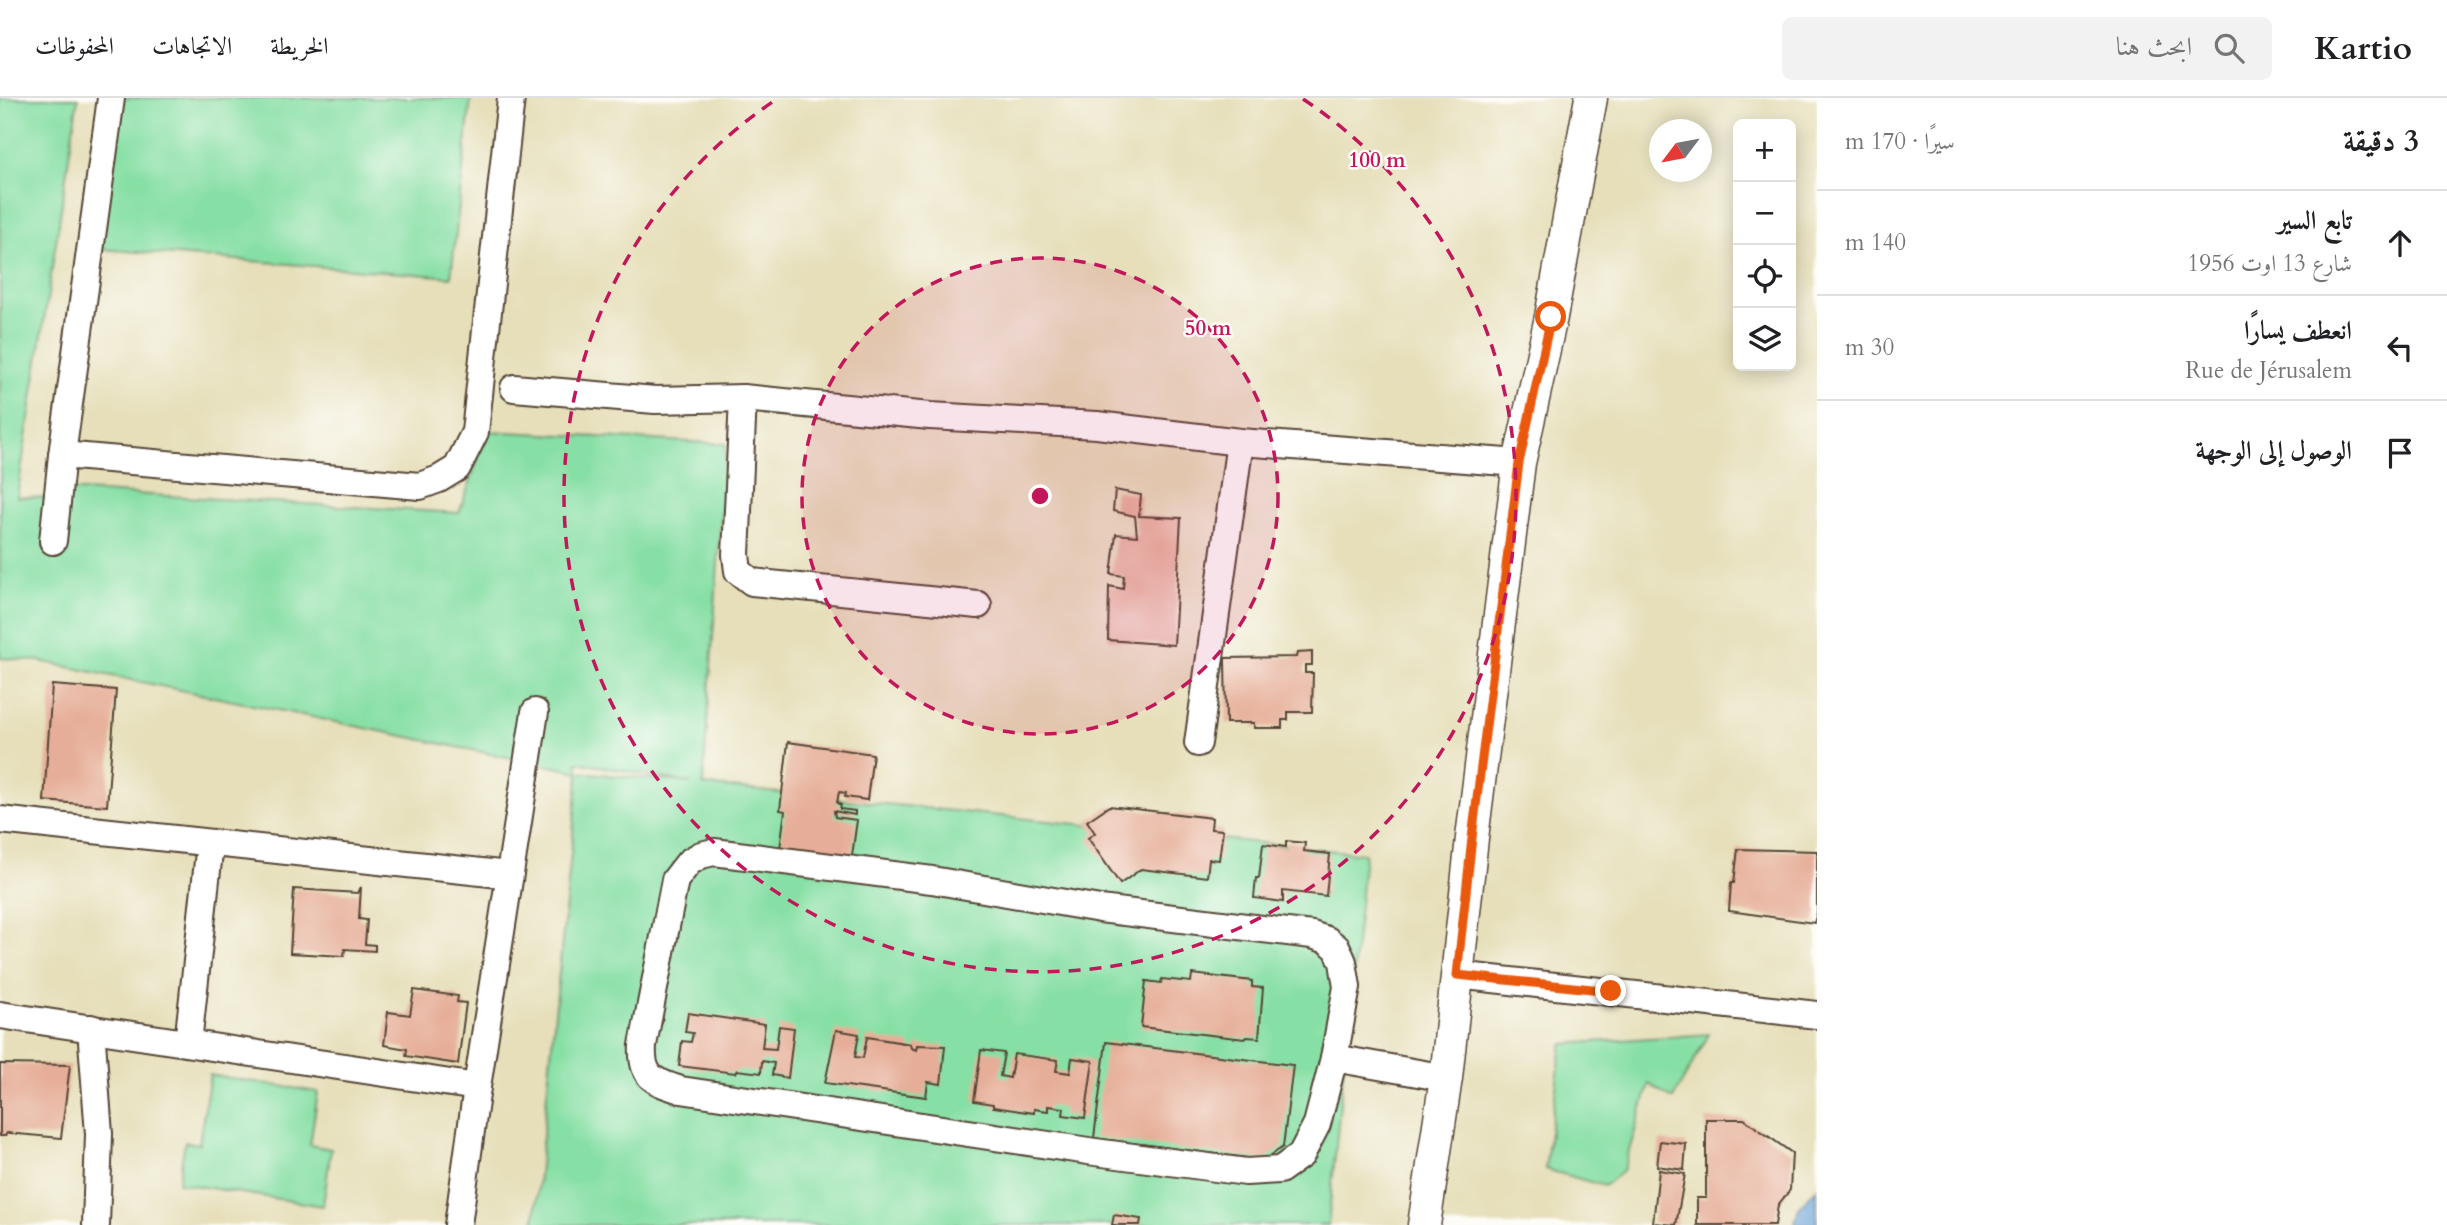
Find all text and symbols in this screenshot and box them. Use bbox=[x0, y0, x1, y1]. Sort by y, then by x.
search box bbox=[1782, 17, 2272, 80]
text: Kartio bbox=[2314, 26, 2412, 71]
text: ابحث هنا bbox=[2116, 29, 2192, 64]
icon: search bbox=[2210, 29, 2248, 67]
text: المحفوظات bbox=[35, 30, 114, 63]
text: الاتجاهات bbox=[152, 30, 232, 63]
text: الخريطة bbox=[270, 30, 329, 63]
north arrow bbox=[1649, 119, 1712, 182]
map controls bbox=[1733, 119, 1796, 371]
button: + bbox=[1733, 119, 1796, 182]
text: 3 دقيقة bbox=[2343, 121, 2419, 162]
text: سيرًا · 170 m bbox=[1845, 126, 1955, 157]
text: 100 m bbox=[1348, 146, 1406, 175]
button: − bbox=[1733, 182, 1796, 245]
text: تابع السير bbox=[2277, 203, 2352, 238]
icon: ahead bbox=[2381, 224, 2419, 262]
text: 140 m bbox=[1845, 227, 1906, 258]
button: locate bbox=[1733, 245, 1796, 308]
text: شارع 13 اوت 1956 bbox=[2187, 248, 2352, 279]
route start bbox=[1535, 301, 1566, 332]
button: layers bbox=[1733, 308, 1796, 371]
text: انعطف يسارًا bbox=[2244, 313, 2352, 348]
text: 50 m bbox=[1185, 314, 1232, 343]
icon: left bbox=[2381, 329, 2419, 367]
text: 30 m bbox=[1845, 332, 1894, 363]
text: Rue de Jérusalem bbox=[2185, 355, 2352, 386]
text: الوصول إلى الوجهة bbox=[2196, 433, 2352, 468]
icon: arrive bbox=[2381, 434, 2419, 472]
centre of rings bbox=[1028, 484, 1052, 508]
route end bbox=[1595, 975, 1626, 1006]

